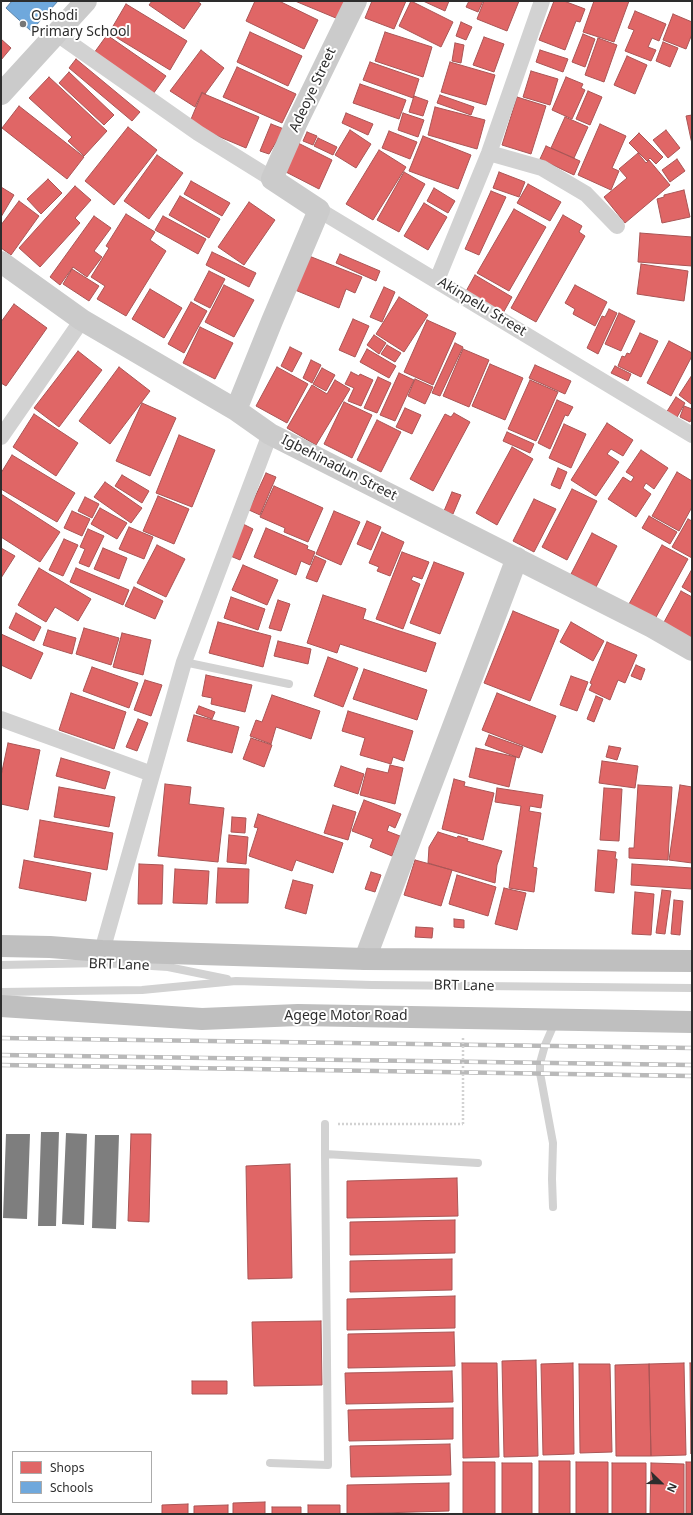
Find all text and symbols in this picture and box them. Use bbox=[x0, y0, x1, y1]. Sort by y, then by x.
place label: Oshodi Primary School bbox=[31, 8, 130, 40]
marker: Oshodi Primary School bbox=[18, 19, 28, 29]
street label: Adeoye Street bbox=[286, 45, 340, 135]
street label: Akinpelu Street bbox=[435, 274, 529, 340]
street label: Igbehinadun Street bbox=[278, 432, 400, 504]
street label: BRT Lane bbox=[88, 956, 150, 974]
street label: BRT Lane bbox=[433, 977, 495, 995]
street label: Agege Motor Road bbox=[284, 1008, 408, 1024]
legend bbox=[12, 1451, 152, 1503]
text: Shops bbox=[50, 1459, 84, 1476]
north arrow bbox=[641, 1463, 681, 1503]
text: Schools bbox=[50, 1479, 93, 1496]
text: N bbox=[664, 1481, 681, 1495]

